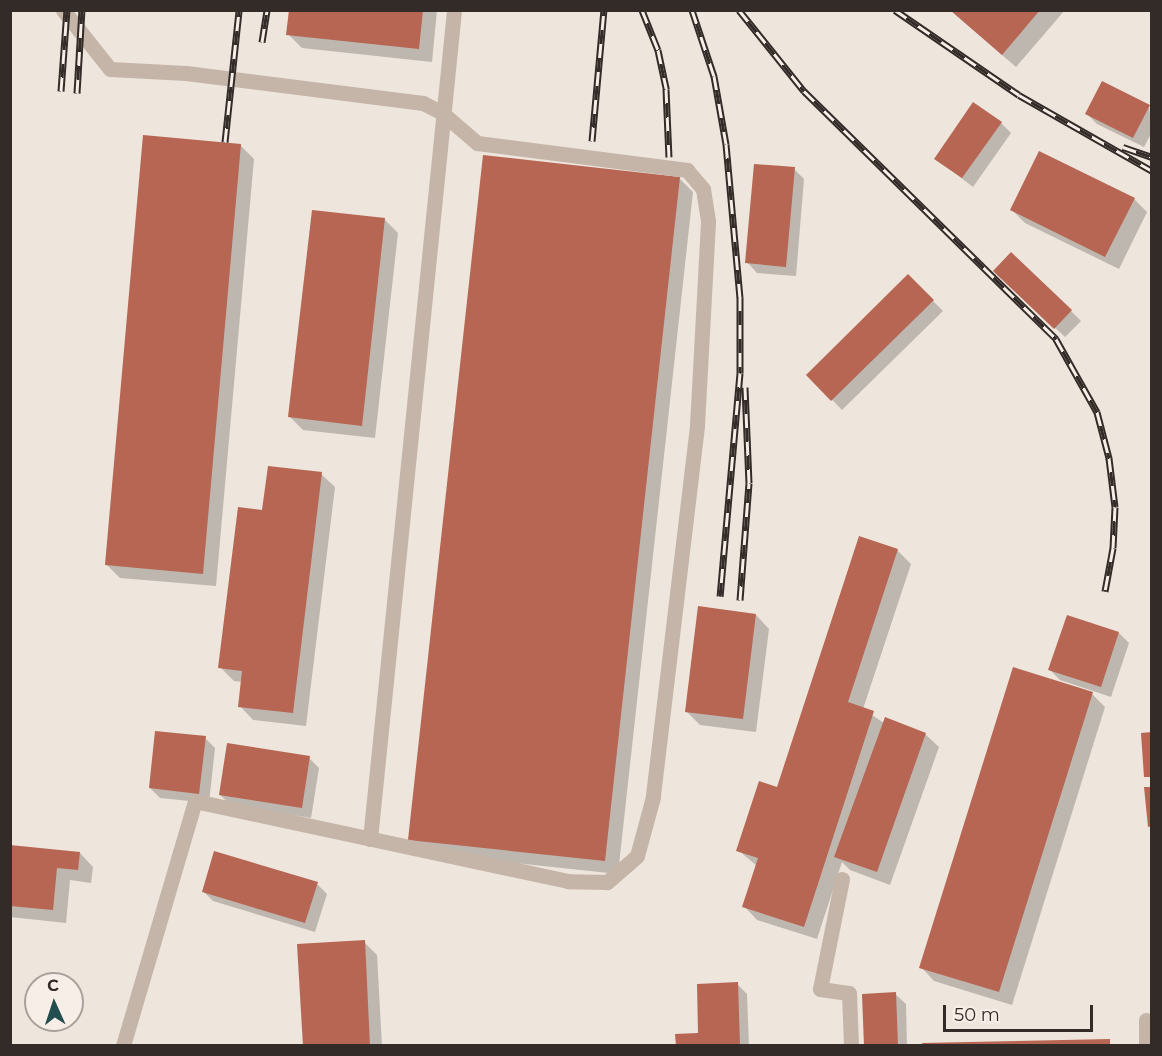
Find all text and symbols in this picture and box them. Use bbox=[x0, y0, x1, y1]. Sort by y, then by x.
north arrow bbox=[24, 972, 84, 1032]
text: С bbox=[47, 976, 59, 995]
scale bar bbox=[946, 993, 1096, 1031]
text: 50 m bbox=[954, 1004, 1000, 1026]

